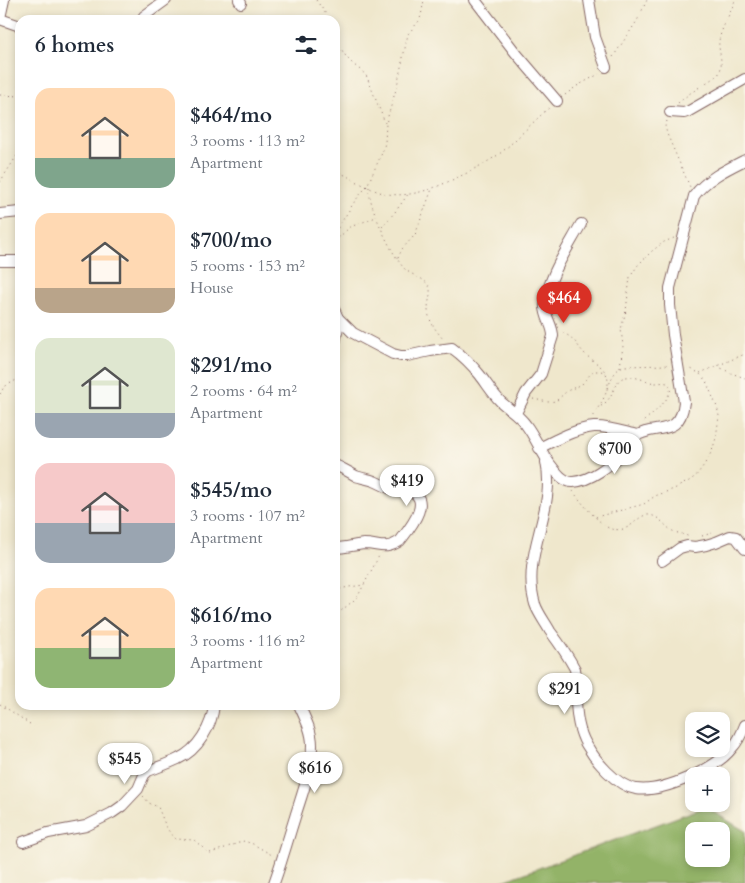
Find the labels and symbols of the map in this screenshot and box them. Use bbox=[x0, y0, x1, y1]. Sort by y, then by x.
pin: $464 bbox=[534, 282, 594, 324]
pin: $700 bbox=[585, 432, 645, 475]
pin: $419 bbox=[377, 464, 437, 507]
pin: $291 bbox=[535, 672, 595, 715]
pin: $545 bbox=[95, 742, 155, 785]
pin: $616 bbox=[285, 752, 345, 794]

